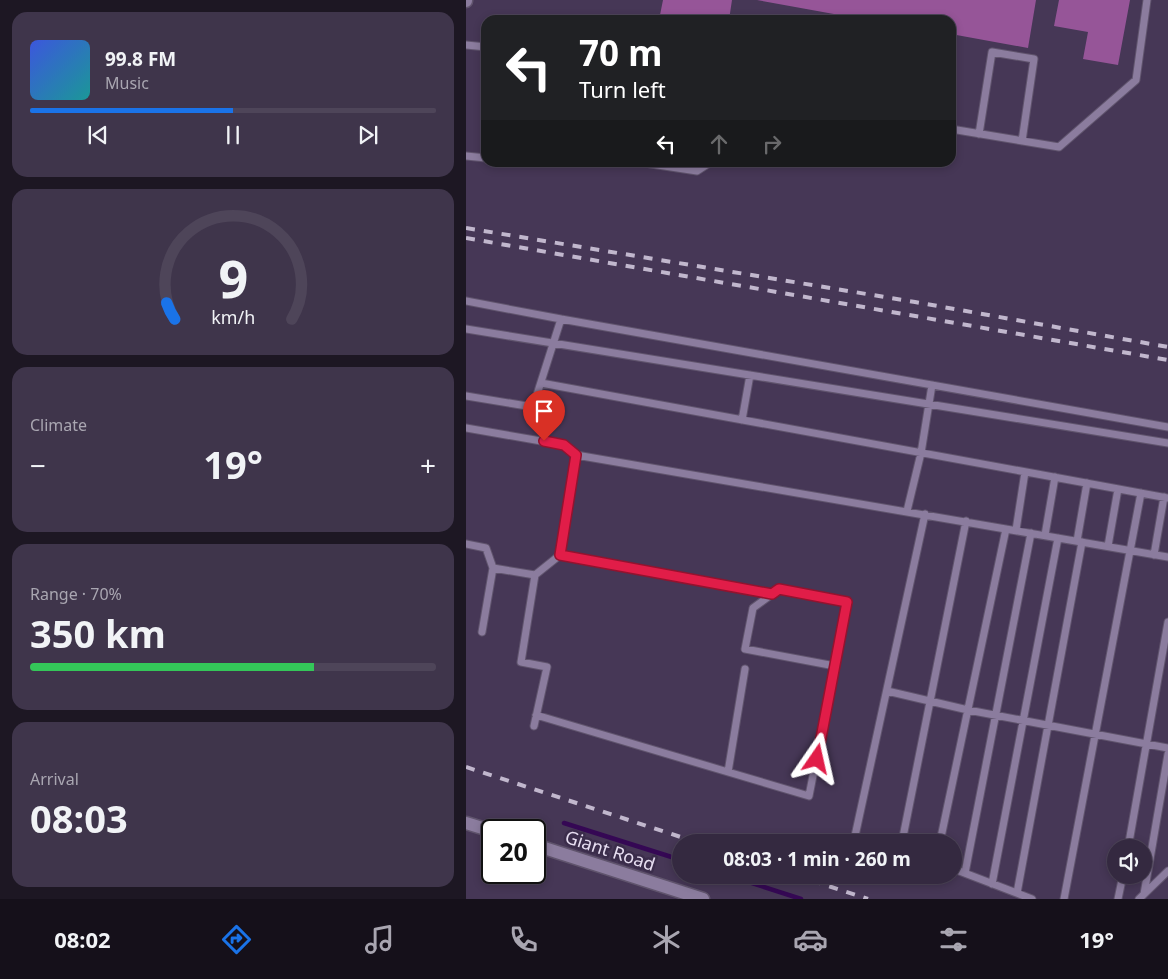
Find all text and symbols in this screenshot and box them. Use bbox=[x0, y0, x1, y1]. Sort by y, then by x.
text: 70 m bbox=[579, 29, 662, 76]
icon: left bbox=[496, 35, 561, 100]
text: 99.8 FM bbox=[105, 46, 176, 72]
text: Music bbox=[105, 72, 149, 94]
text: Turn left bbox=[579, 74, 666, 104]
icon: previous bbox=[84, 121, 112, 149]
icon: pause bbox=[219, 121, 247, 149]
icon: next bbox=[354, 121, 382, 149]
icon: left bbox=[652, 130, 680, 158]
icon: ahead bbox=[705, 130, 733, 158]
icon: right bbox=[758, 130, 786, 158]
text: 9 bbox=[218, 242, 248, 313]
text: km/h bbox=[211, 305, 255, 329]
pin bbox=[523, 390, 565, 441]
icon: arrive bbox=[530, 397, 558, 425]
text: Climate bbox=[30, 414, 87, 436]
text: 19° bbox=[203, 438, 263, 490]
text: − bbox=[30, 446, 46, 484]
text: + bbox=[420, 446, 436, 484]
text: Range · 70% bbox=[30, 583, 122, 605]
text: 350 km bbox=[30, 607, 166, 659]
position arrow bbox=[790, 732, 842, 784]
text: Arrival bbox=[30, 768, 79, 790]
text: 08:03 bbox=[30, 792, 128, 844]
speed limit sign: 20 bbox=[481, 819, 546, 884]
street label: Giant Road bbox=[562, 824, 658, 876]
map controls bbox=[1107, 839, 1152, 884]
button: sound bbox=[1107, 839, 1152, 884]
text: 08:03 · 1 min · 260 m bbox=[723, 846, 911, 872]
icon: directions bbox=[219, 922, 254, 957]
icon: music bbox=[362, 922, 397, 957]
icon: phone bbox=[506, 922, 541, 957]
icon: climate bbox=[649, 922, 684, 957]
icon: car bbox=[793, 922, 828, 957]
icon: filters bbox=[936, 922, 971, 957]
text: 08:02 bbox=[54, 924, 111, 954]
text: 19° bbox=[1079, 924, 1114, 954]

